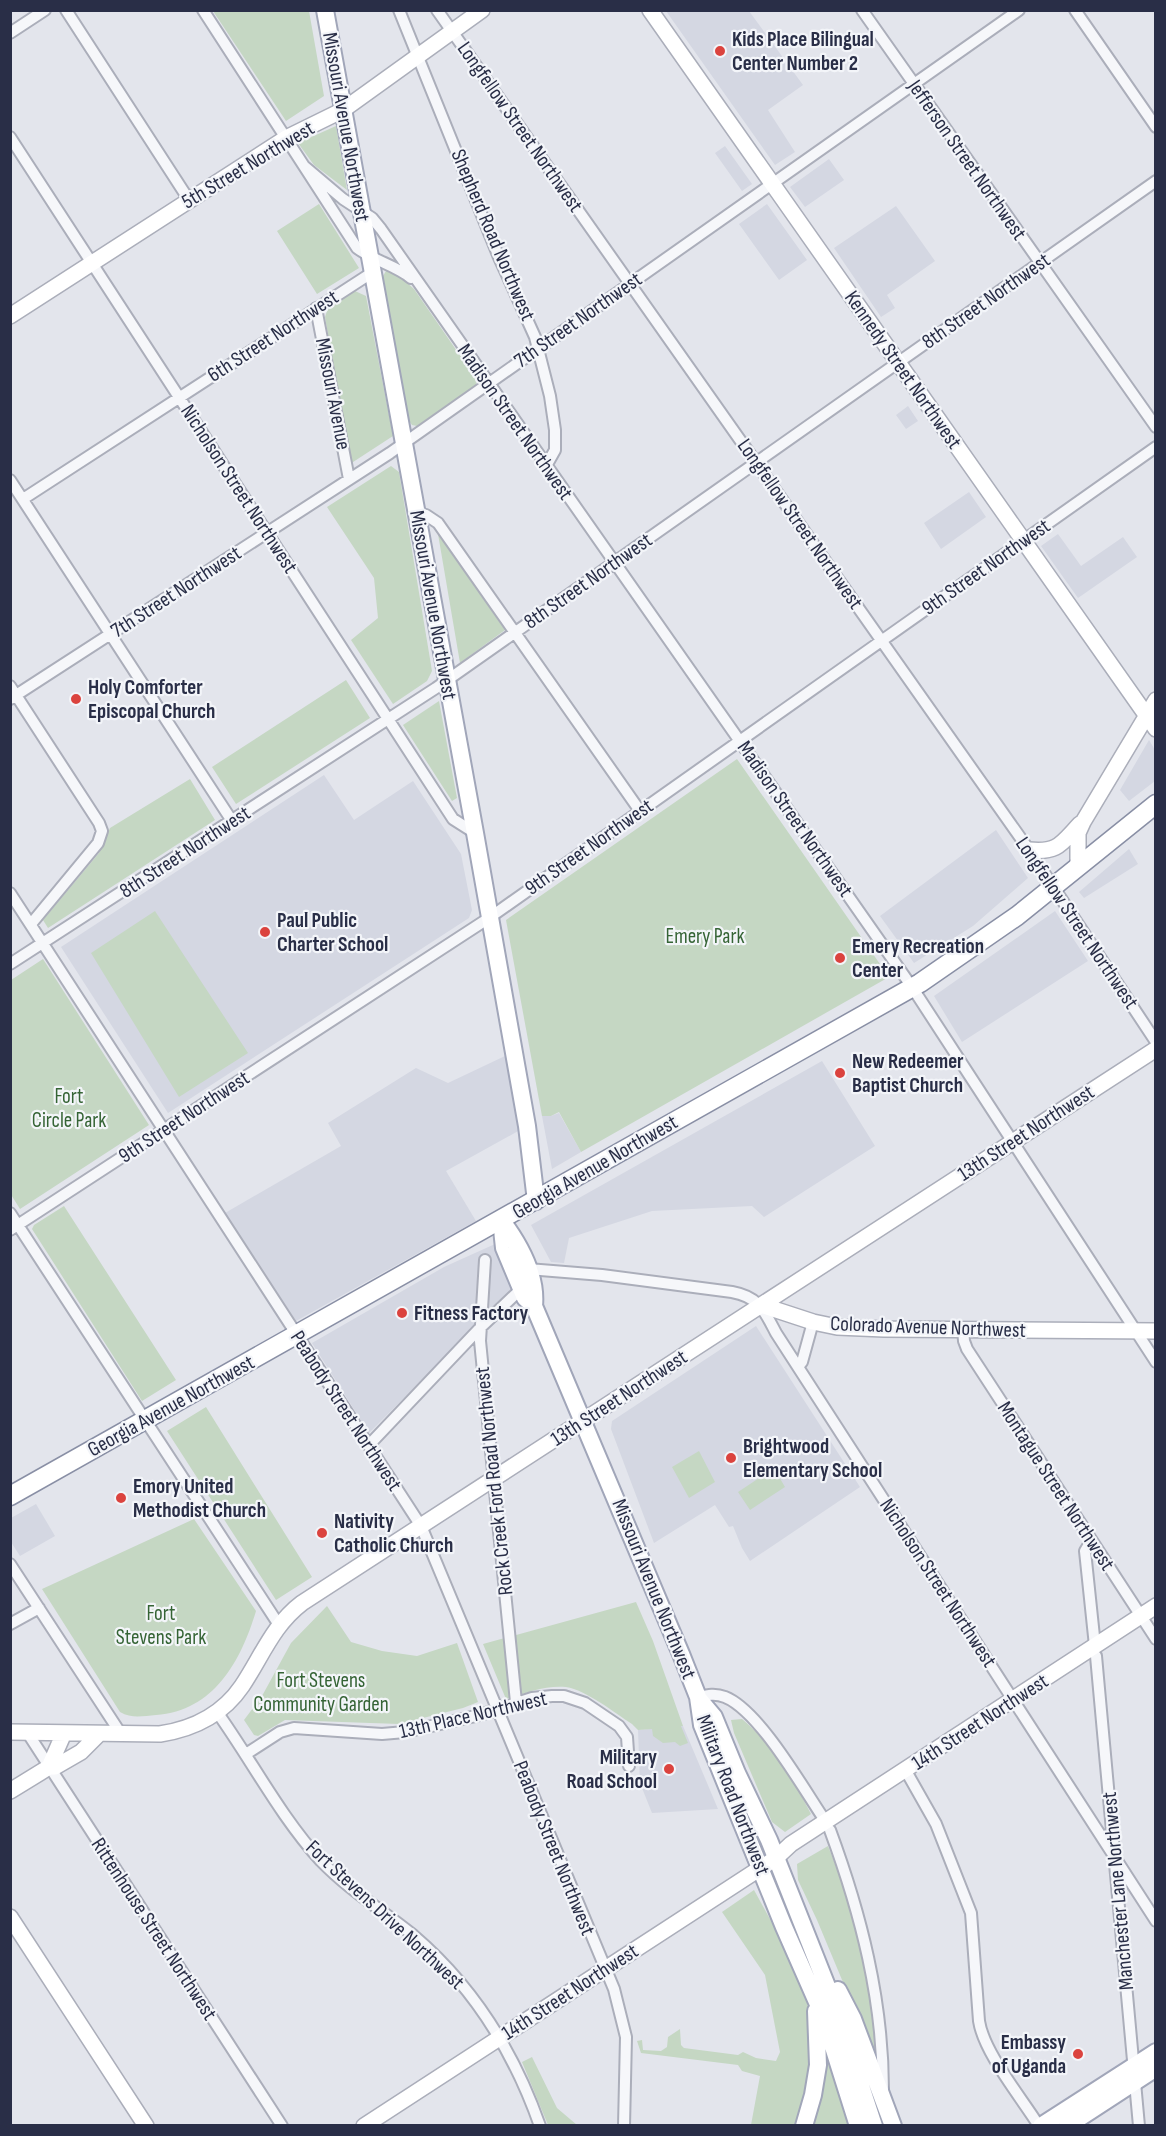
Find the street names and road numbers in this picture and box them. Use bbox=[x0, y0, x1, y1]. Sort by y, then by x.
street label: Missouri Avenue Northwest bbox=[317, 30, 375, 224]
street label: Longfellow Street Northwest bbox=[452, 37, 588, 217]
street label: Jefferson Street Northwest bbox=[902, 74, 1032, 245]
street label: 5th Street Northwest bbox=[177, 116, 319, 214]
street label: Shepherd Road Northwest bbox=[446, 146, 540, 324]
street label: 8th Street Northwest bbox=[917, 248, 1055, 354]
street label: 7th Street Northwest bbox=[509, 267, 647, 373]
street label: 6th Street Northwest bbox=[203, 284, 343, 388]
street label: Kennedy Street Northwest bbox=[839, 286, 967, 454]
street label: Missouri Avenue bbox=[310, 336, 356, 452]
street label: Madison Street Northwest bbox=[452, 339, 578, 505]
street label: Nicholson Street Northwest bbox=[175, 400, 303, 578]
street label: Longfellow Street Northwest bbox=[732, 434, 868, 614]
street label: Missouri Avenue Northwest bbox=[404, 508, 462, 702]
street label: 9th Street Northwest bbox=[917, 513, 1055, 621]
street label: 8th Street Northwest bbox=[519, 528, 657, 634]
street label: 7th Street Northwest bbox=[106, 541, 246, 643]
street label: Madison Street Northwest bbox=[732, 736, 858, 902]
street label: 9th Street Northwest bbox=[520, 793, 658, 901]
street label: 8th Street Northwest bbox=[115, 800, 255, 904]
street label: Longfellow Street Northwest bbox=[1010, 832, 1144, 1014]
street label: 9th Street Northwest bbox=[114, 1065, 254, 1169]
street label: 13th Street Northwest bbox=[953, 1080, 1099, 1186]
street label: Georgia Avenue Northwest bbox=[508, 1109, 682, 1225]
street label: Colorado Avenue Northwest bbox=[830, 1311, 1026, 1343]
street label: Peabody Street Northwest bbox=[285, 1326, 407, 1496]
street label: 13th Street Northwest bbox=[546, 1345, 692, 1451]
street label: Georgia Avenue Northwest bbox=[83, 1350, 259, 1462]
street label: Rock Creek Ford Road Northwest bbox=[470, 1366, 518, 1596]
street label: Montague Street Northwest bbox=[992, 1397, 1120, 1575]
street label: Nicholson Street Northwest bbox=[874, 1494, 1002, 1672]
street label: Missouri Avenue Northwest bbox=[606, 1495, 702, 1683]
street label: 14th Street Northwest bbox=[907, 1669, 1053, 1775]
street label: 13th Place Northwest bbox=[397, 1686, 549, 1744]
street label: Military Road Northwest bbox=[691, 1711, 775, 1879]
street label: Peabody Street Northwest bbox=[508, 1757, 600, 1939]
street label: Manchester Lane Northwest bbox=[1097, 1791, 1139, 1991]
street label: Rittenhouse Street Northwest bbox=[86, 1833, 222, 2025]
street label: Fort Stevens Drive Northwest bbox=[301, 1835, 469, 1995]
street label: 14th Street Northwest bbox=[497, 1939, 643, 2045]

